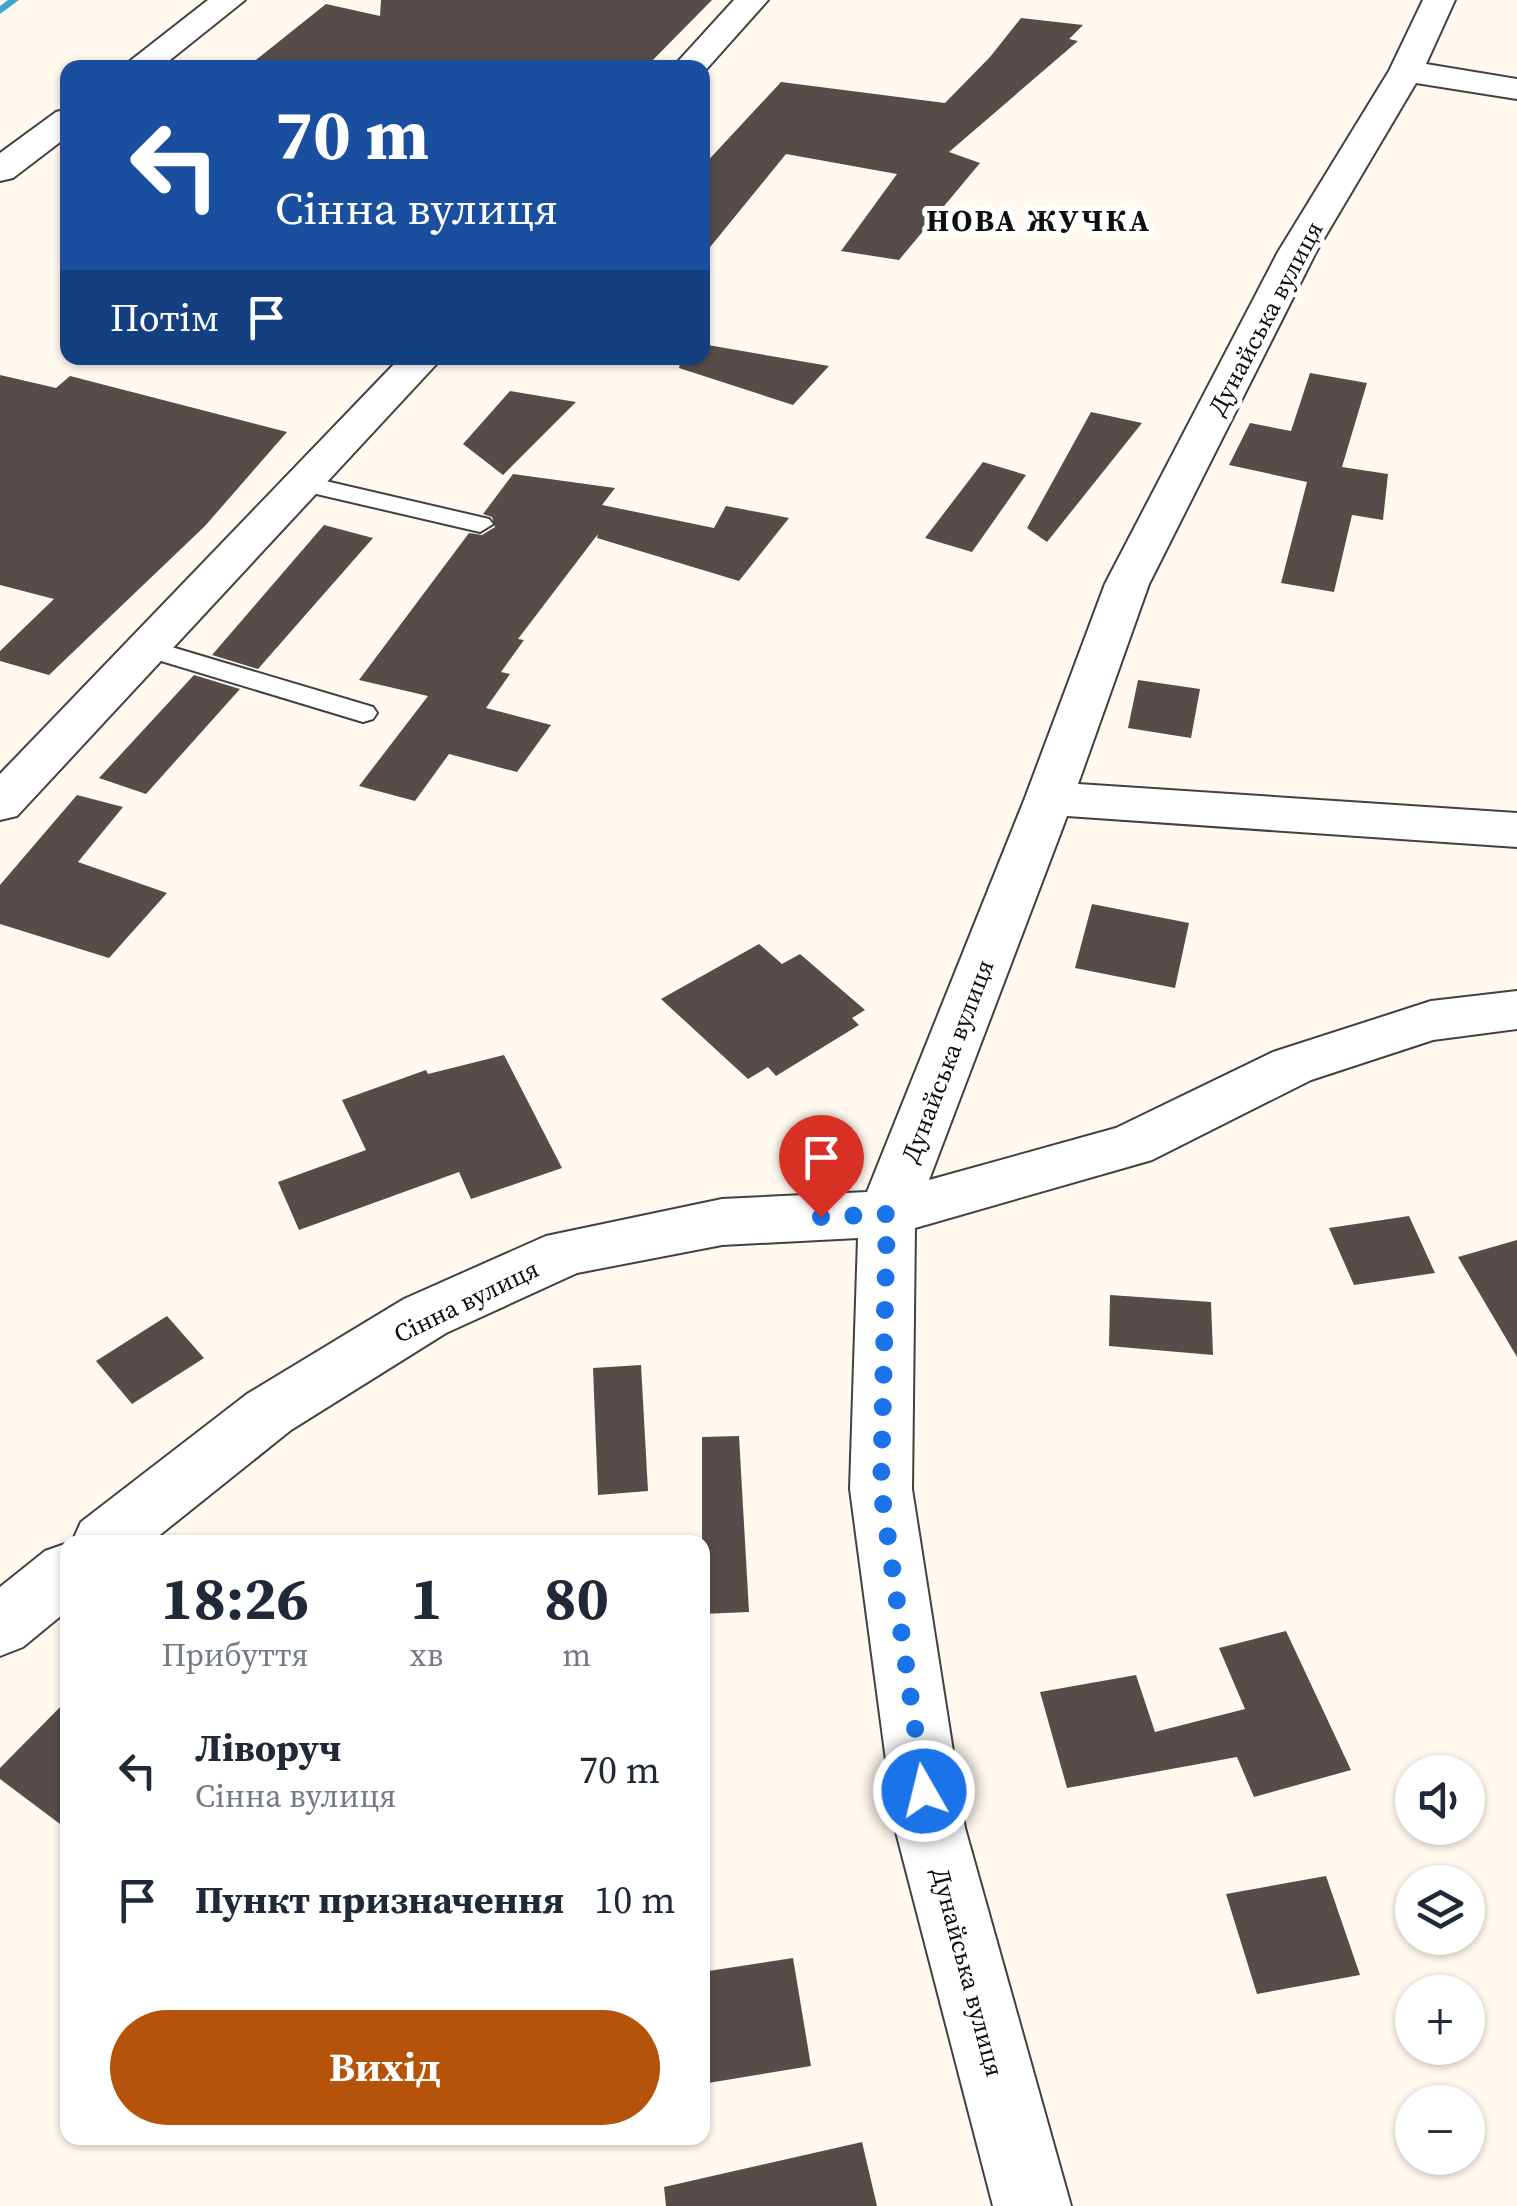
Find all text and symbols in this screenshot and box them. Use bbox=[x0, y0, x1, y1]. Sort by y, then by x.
text: 70 m bbox=[275, 86, 429, 182]
icon: left bbox=[110, 100, 240, 230]
text: Сінна вулиця bbox=[275, 177, 558, 239]
district label: НОВА ЖУЧКА bbox=[926, 200, 1152, 241]
street label: Дунайська вулиця bbox=[1200, 215, 1330, 421]
icon: arrive bbox=[239, 290, 294, 345]
text: Потім bbox=[110, 292, 219, 344]
street label: Дунайська вулиця bbox=[893, 955, 1001, 1167]
pin bbox=[779, 1115, 864, 1218]
icon: arrive bbox=[794, 1130, 849, 1185]
street label: Сінна вулиця bbox=[388, 1251, 544, 1351]
text: 18:26 bbox=[161, 1557, 309, 1639]
text: 1 bbox=[410, 1557, 443, 1639]
text: 80 bbox=[544, 1557, 609, 1639]
text: Прибуття bbox=[161, 1633, 308, 1677]
text: хв bbox=[410, 1633, 443, 1677]
text: m bbox=[562, 1633, 591, 1677]
text: Ліворуч bbox=[195, 1722, 342, 1774]
position arrow bbox=[872, 1739, 976, 1843]
icon: left bbox=[110, 1743, 165, 1798]
text: 70 m bbox=[579, 1744, 660, 1796]
map controls bbox=[1395, 1755, 1485, 2175]
button: sound bbox=[1395, 1755, 1485, 1845]
text: Сінна вулиця bbox=[195, 1774, 396, 1818]
street label: Дунайська вулиця bbox=[924, 1864, 1012, 2080]
button: layers bbox=[1395, 1865, 1485, 1955]
icon: arrive bbox=[110, 1873, 165, 1928]
text: Пункт призначення bbox=[195, 1874, 564, 1926]
text: 10 m bbox=[594, 1874, 675, 1926]
button: + bbox=[1395, 1975, 1485, 2065]
button: Вихід bbox=[110, 2010, 660, 2125]
button: − bbox=[1395, 2085, 1485, 2175]

